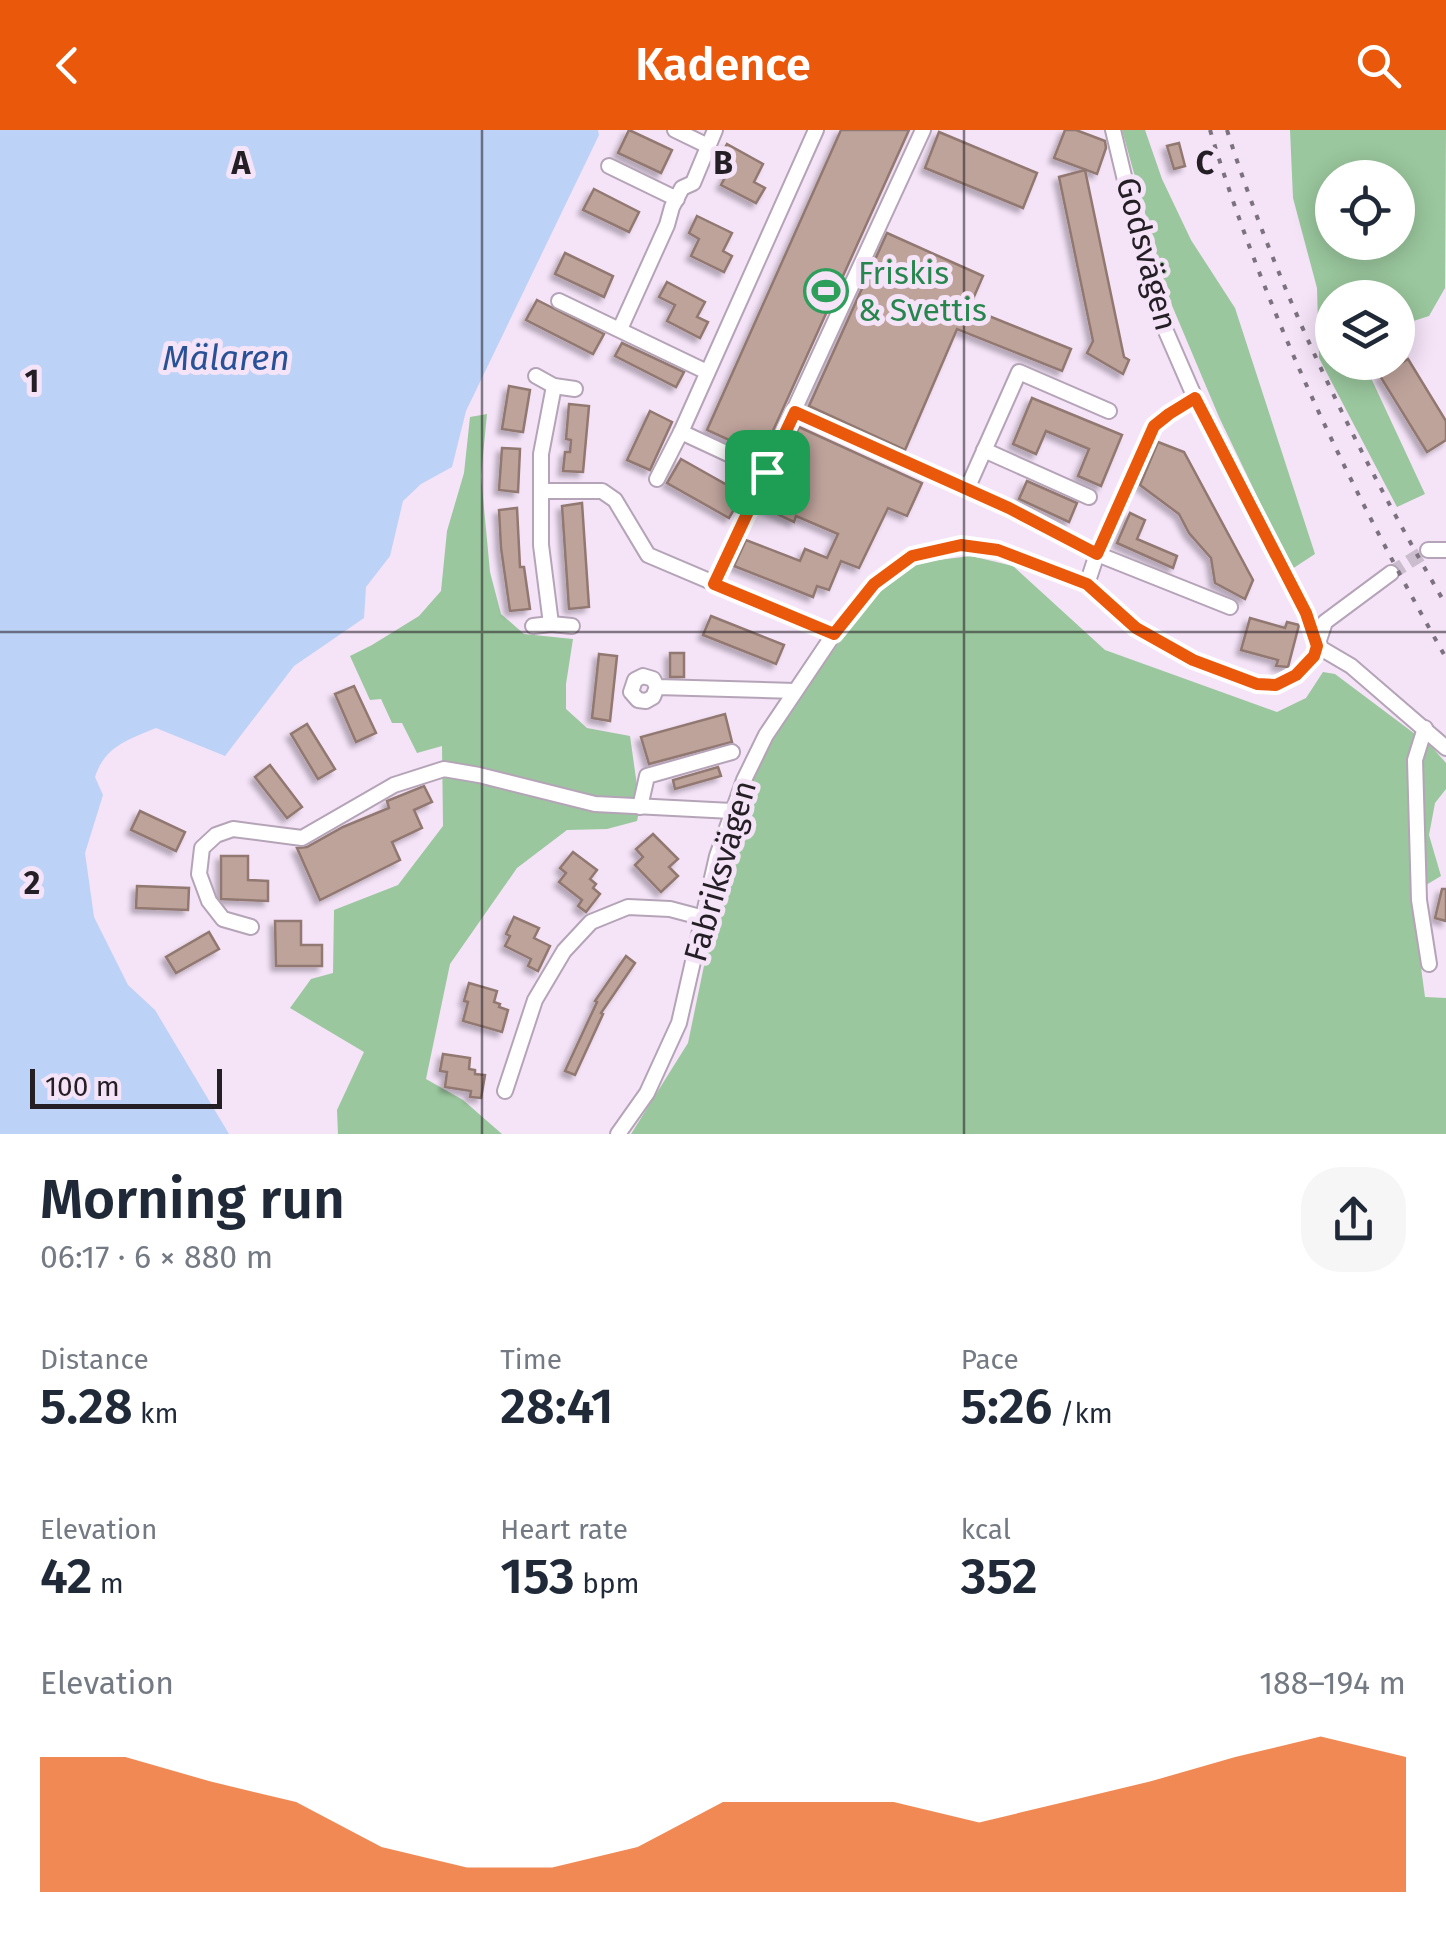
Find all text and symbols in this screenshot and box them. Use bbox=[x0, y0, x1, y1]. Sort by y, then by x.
icon: back bbox=[40, 38, 95, 93]
text: Kadence bbox=[635, 38, 811, 92]
icon: search bbox=[1351, 38, 1406, 93]
text: A bbox=[231, 144, 252, 182]
text: B bbox=[713, 144, 733, 182]
text: C bbox=[1196, 144, 1215, 182]
map controls bbox=[1315, 160, 1415, 380]
button: locate bbox=[1315, 160, 1415, 260]
street label: Godsvägen bbox=[1108, 173, 1186, 335]
place label: Friskis & Svettis bbox=[858, 254, 987, 329]
sports icon: Friskis & Svettis bbox=[803, 268, 849, 314]
button: layers bbox=[1315, 280, 1415, 380]
water label: Mälaren bbox=[162, 337, 290, 379]
text: 1 bbox=[25, 362, 39, 400]
pin bbox=[725, 430, 810, 515]
icon: arrive bbox=[740, 445, 795, 500]
street label: Fabriksvägen bbox=[676, 776, 764, 966]
text: 2 bbox=[24, 864, 40, 902]
scale bar bbox=[30, 1064, 222, 1108]
text: 100 m bbox=[45, 1070, 120, 1103]
text: Morning run bbox=[40, 1167, 345, 1233]
button: share bbox=[1301, 1167, 1406, 1272]
text: 06:17 · 6 × 880 m bbox=[40, 1238, 273, 1276]
text: Distance bbox=[40, 1343, 149, 1376]
text: Time bbox=[500, 1343, 562, 1376]
text: Pace bbox=[961, 1343, 1019, 1376]
text: 5.28 bbox=[40, 1376, 133, 1436]
text: 28:41 bbox=[500, 1376, 614, 1436]
text: 5:26 bbox=[961, 1376, 1052, 1436]
text: km bbox=[133, 1397, 178, 1430]
text: /km bbox=[1052, 1397, 1113, 1430]
text: Elevation bbox=[40, 1513, 157, 1546]
text: Heart rate bbox=[500, 1513, 628, 1546]
text: kcal bbox=[961, 1513, 1011, 1546]
text: 42 bbox=[40, 1546, 92, 1606]
text: 153 bbox=[500, 1546, 575, 1606]
text: 352 bbox=[961, 1546, 1038, 1606]
text: m bbox=[92, 1567, 124, 1600]
text: bpm bbox=[575, 1567, 640, 1600]
text: Elevation bbox=[40, 1664, 174, 1702]
text: 188–194 m bbox=[1259, 1664, 1406, 1702]

